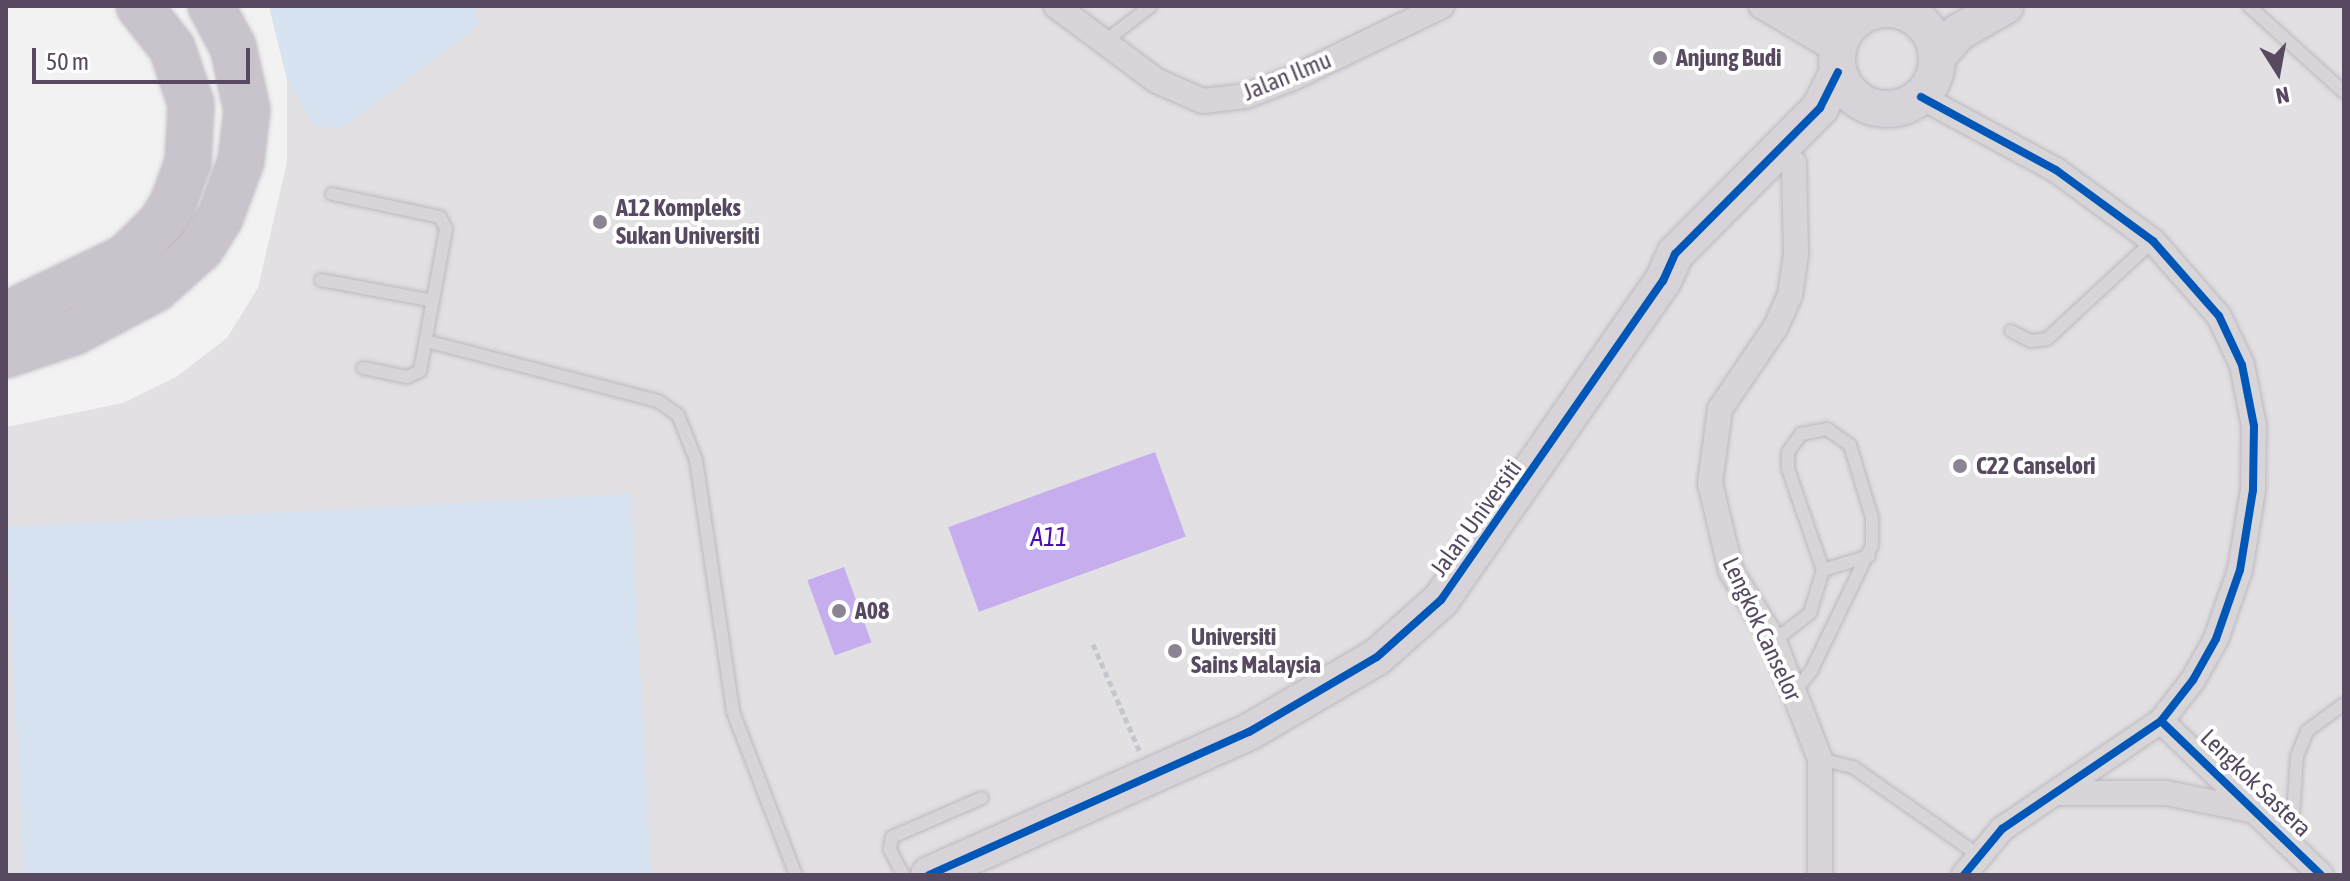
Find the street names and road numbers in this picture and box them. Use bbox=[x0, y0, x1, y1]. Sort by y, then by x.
street label: Jalan Ilmu bbox=[1239, 45, 1335, 107]
street label: Jalan Universiti bbox=[1424, 454, 1528, 582]
street label: Lengkok Canselor bbox=[1716, 553, 1808, 705]
street label: Lengkok Sastera bbox=[2195, 723, 2317, 843]

